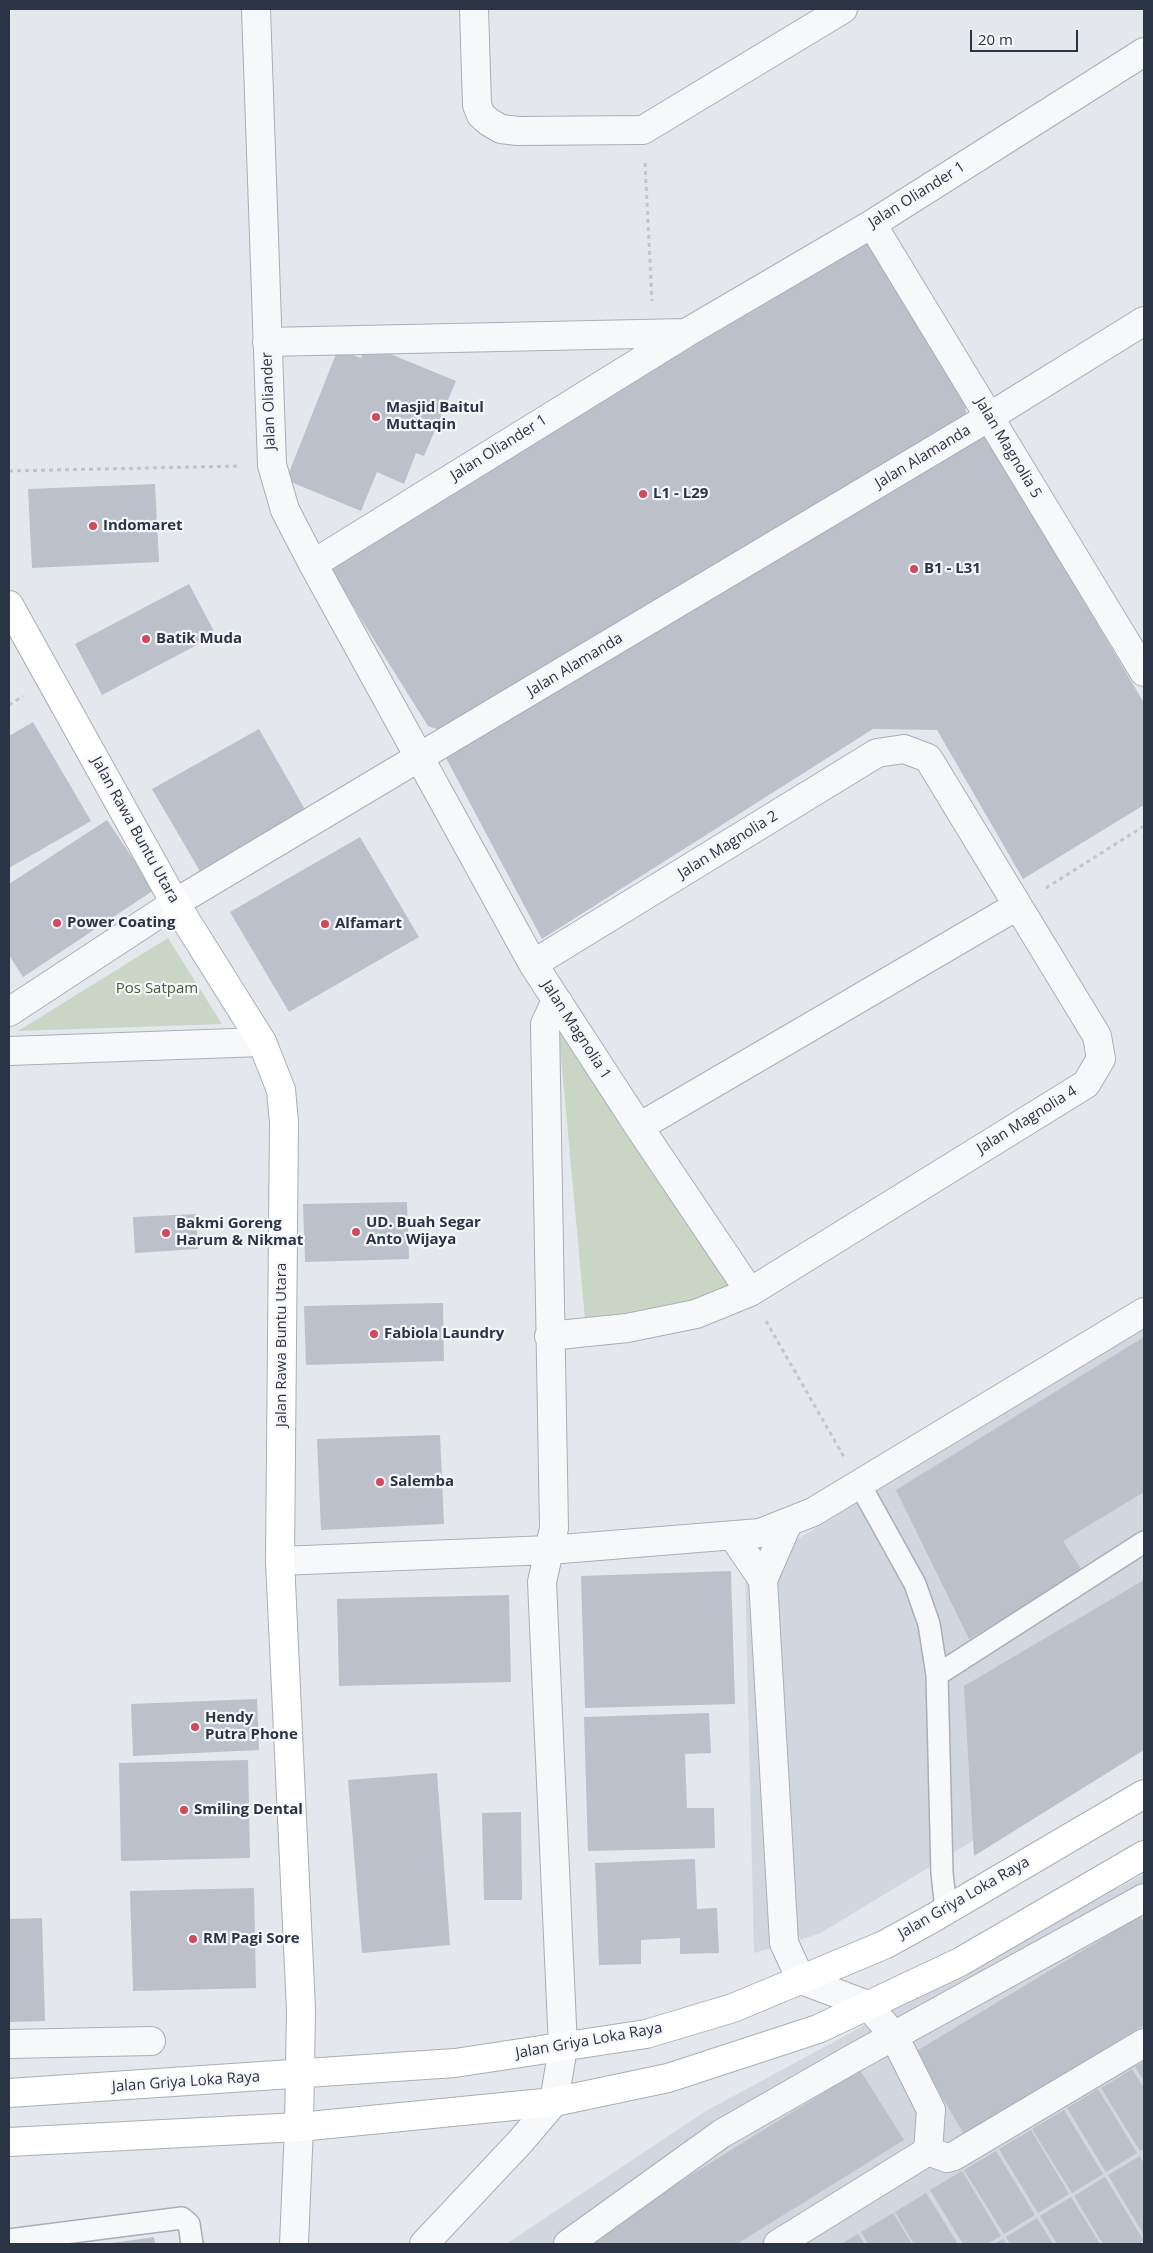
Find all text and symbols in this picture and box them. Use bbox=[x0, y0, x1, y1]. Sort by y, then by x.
scale bar bbox=[973, 20, 1080, 52]
text: 20 m bbox=[978, 29, 1013, 49]
street label: Jalan Oliander 1 bbox=[865, 158, 969, 232]
street label: Jalan Oliander bbox=[258, 352, 280, 450]
street label: Jalan Magnolia 5 bbox=[971, 394, 1045, 502]
place label: Masjid Baitul Muttaqin bbox=[386, 399, 484, 434]
marker: Masjid Baitul Muttaqin bbox=[370, 411, 382, 423]
street label: Jalan Oliander 1 bbox=[447, 411, 551, 485]
street label: Jalan Alamanda bbox=[872, 421, 974, 493]
place label: L1 - L29 bbox=[653, 485, 708, 503]
marker: L1 - L29 bbox=[637, 488, 649, 500]
place label: Indomaret bbox=[103, 517, 183, 535]
marker: Indomaret bbox=[87, 520, 99, 532]
place label: B1 - L31 bbox=[924, 560, 981, 578]
marker: B1 - L31 bbox=[908, 563, 920, 575]
street label: Jalan Alamanda bbox=[524, 629, 626, 701]
place label: Batik Muda bbox=[156, 630, 242, 648]
marker: Batik Muda bbox=[140, 633, 152, 645]
street label: Jalan Rawa Buntu Utara bbox=[87, 754, 183, 906]
street label: Jalan Magnolia 2 bbox=[675, 807, 781, 883]
place label: Power Coating bbox=[67, 914, 175, 932]
place label: Alfamart bbox=[335, 915, 402, 933]
marker: Power Coating bbox=[51, 917, 63, 929]
marker: Alfamart bbox=[319, 918, 331, 930]
street label: Jalan Magnolia 1 bbox=[537, 977, 615, 1083]
park label: Pos Satpam bbox=[116, 980, 198, 998]
street label: Jalan Magnolia 4 bbox=[974, 1082, 1080, 1158]
place label: UD. Buah Segar Anto Wijaya bbox=[366, 1214, 481, 1249]
place label: Bakmi Goreng Harum & Nikmat bbox=[176, 1215, 303, 1250]
marker: UD. Buah Segar Anto Wijaya bbox=[350, 1226, 362, 1238]
marker: Bakmi Goreng Harum & Nikmat bbox=[160, 1227, 172, 1239]
street label: Jalan Rawa Buntu Utara bbox=[273, 1263, 291, 1427]
place label: Fabiola Laundry bbox=[384, 1325, 504, 1343]
marker: Fabiola Laundry bbox=[368, 1328, 380, 1340]
place label: Salemba bbox=[390, 1473, 454, 1491]
marker: Salemba bbox=[374, 1476, 386, 1488]
place label: Hendy Putra Phone bbox=[205, 1709, 298, 1744]
marker: Hendy Putra Phone bbox=[189, 1721, 201, 1733]
place label: Smiling Dental bbox=[194, 1801, 303, 1819]
marker: Smiling Dental bbox=[178, 1804, 190, 1816]
street label: Jalan Griya Loka Raya bbox=[895, 1853, 1033, 1943]
place label: RM Pagi Sore bbox=[203, 1930, 300, 1948]
marker: RM Pagi Sore bbox=[187, 1933, 199, 1945]
street label: Jalan Griya Loka Raya bbox=[514, 2019, 664, 2063]
street label: Jalan Griya Loka Raya bbox=[111, 2068, 261, 2096]

